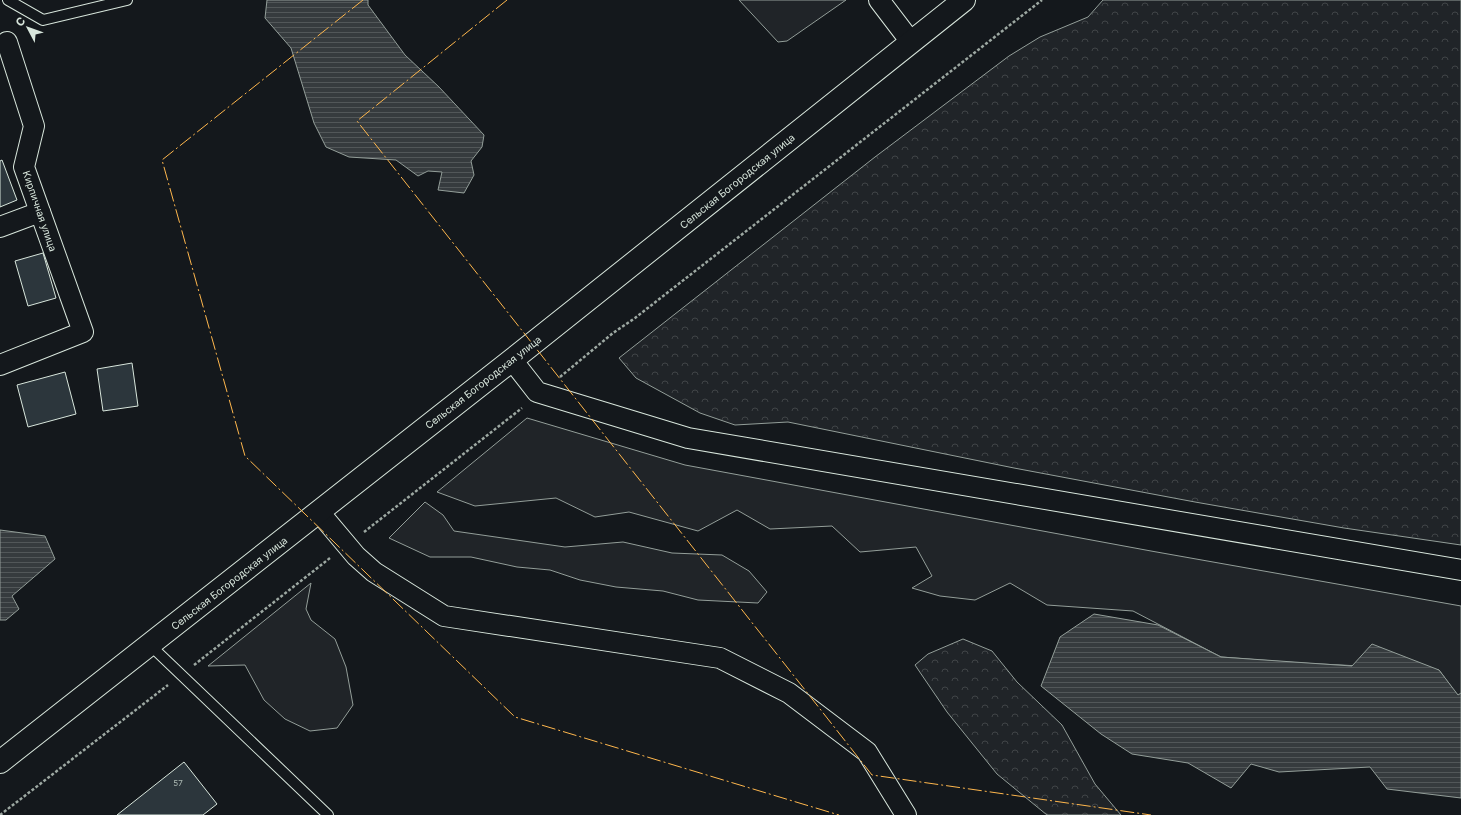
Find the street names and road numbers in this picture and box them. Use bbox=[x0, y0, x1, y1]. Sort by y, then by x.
street label: Сельская Богородская улица bbox=[677, 131, 797, 231]
street label: Кирпичная улица bbox=[21, 169, 59, 253]
street label: Сельская Богородская улица bbox=[423, 333, 543, 431]
street label: Сельская Богородская улица bbox=[169, 534, 289, 632]

